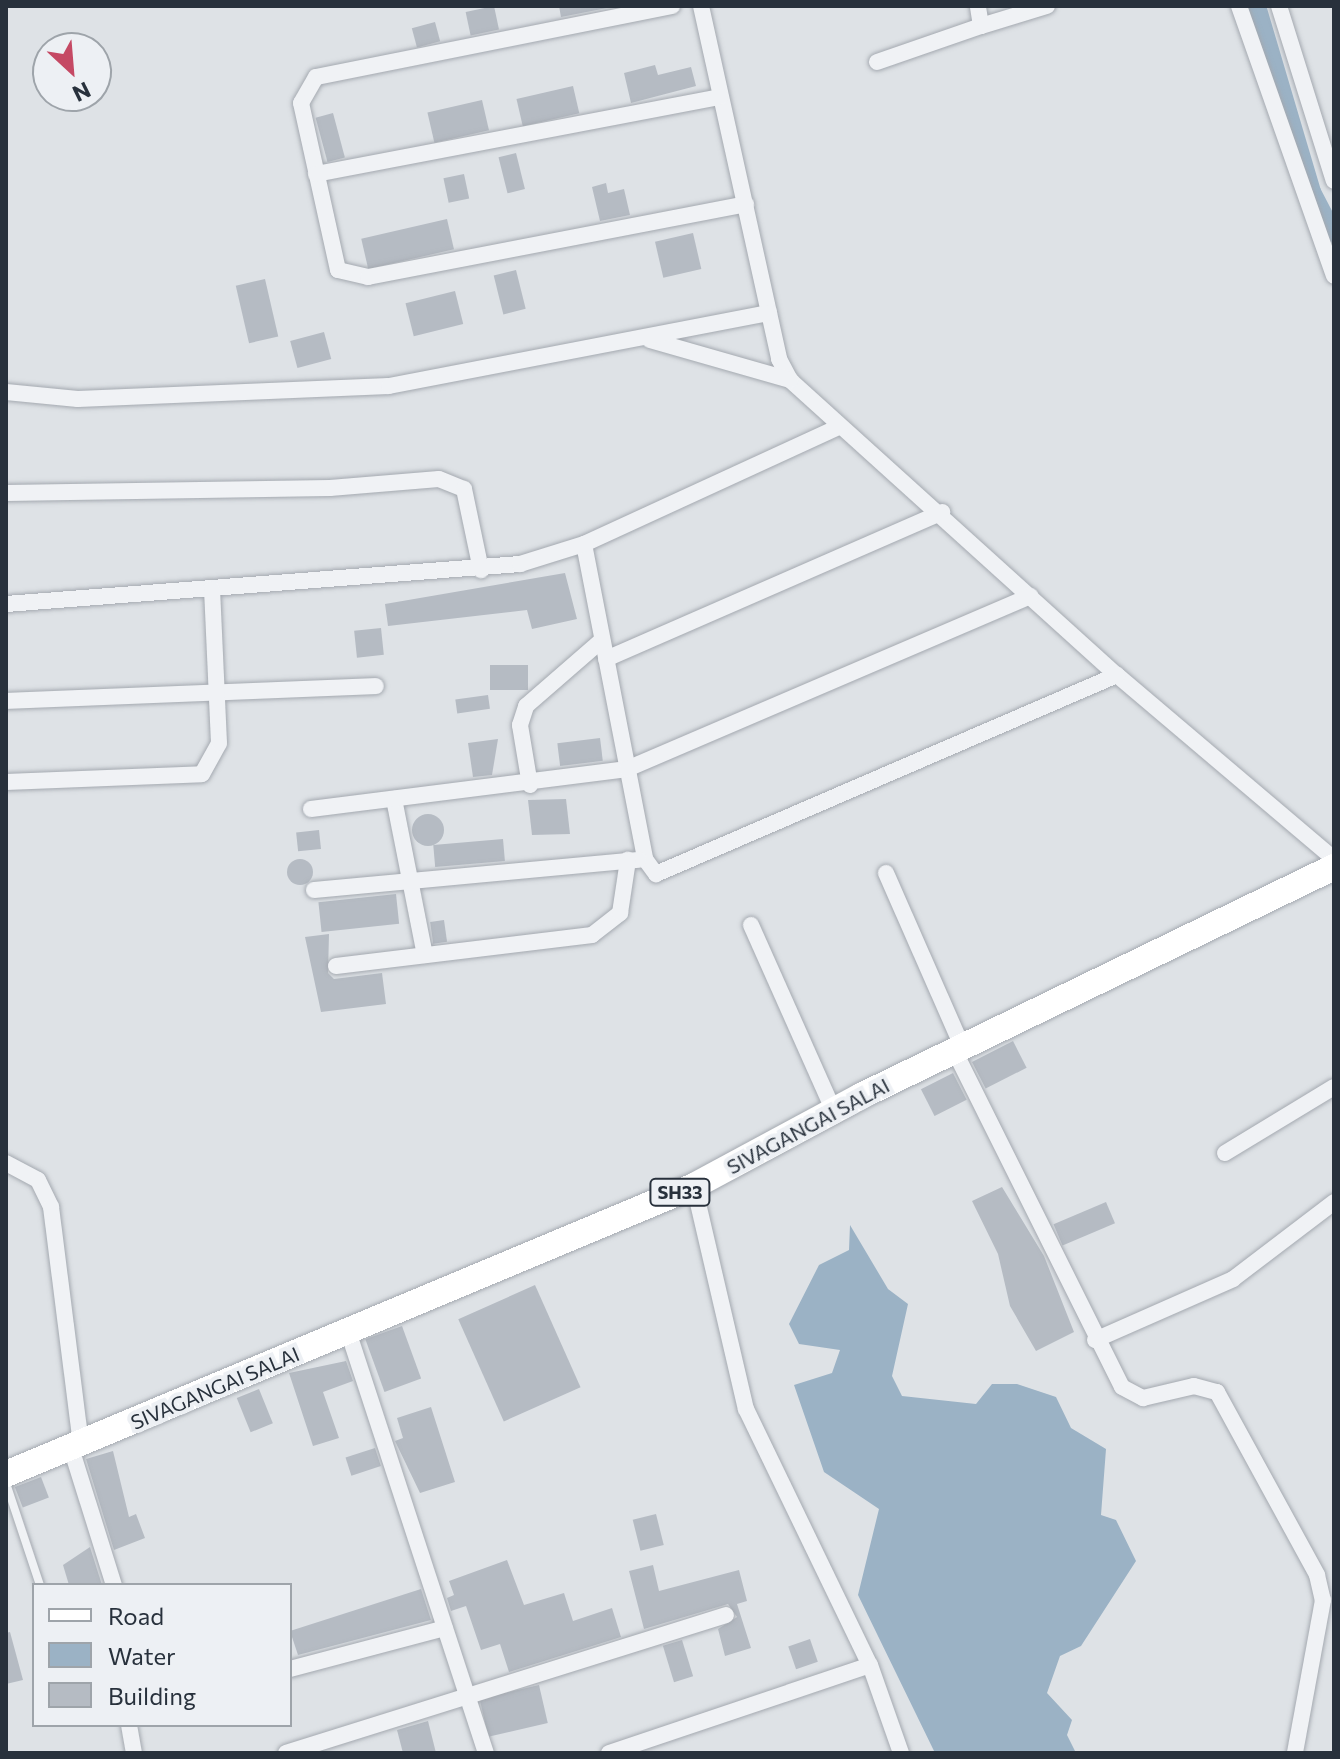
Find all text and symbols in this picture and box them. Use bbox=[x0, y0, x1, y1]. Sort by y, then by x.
north arrow bbox=[32, 32, 112, 112]
text: N bbox=[69, 76, 95, 108]
street label: SIVAGANGAI SALAI bbox=[723, 1073, 893, 1179]
road number: SH33 bbox=[648, 1178, 712, 1206]
street label: SIVAGANGAI SALAI bbox=[127, 1342, 303, 1434]
legend bbox=[32, 1583, 292, 1727]
text: Road bbox=[108, 1601, 164, 1630]
text: Water bbox=[108, 1641, 176, 1670]
text: Building bbox=[108, 1681, 196, 1710]

